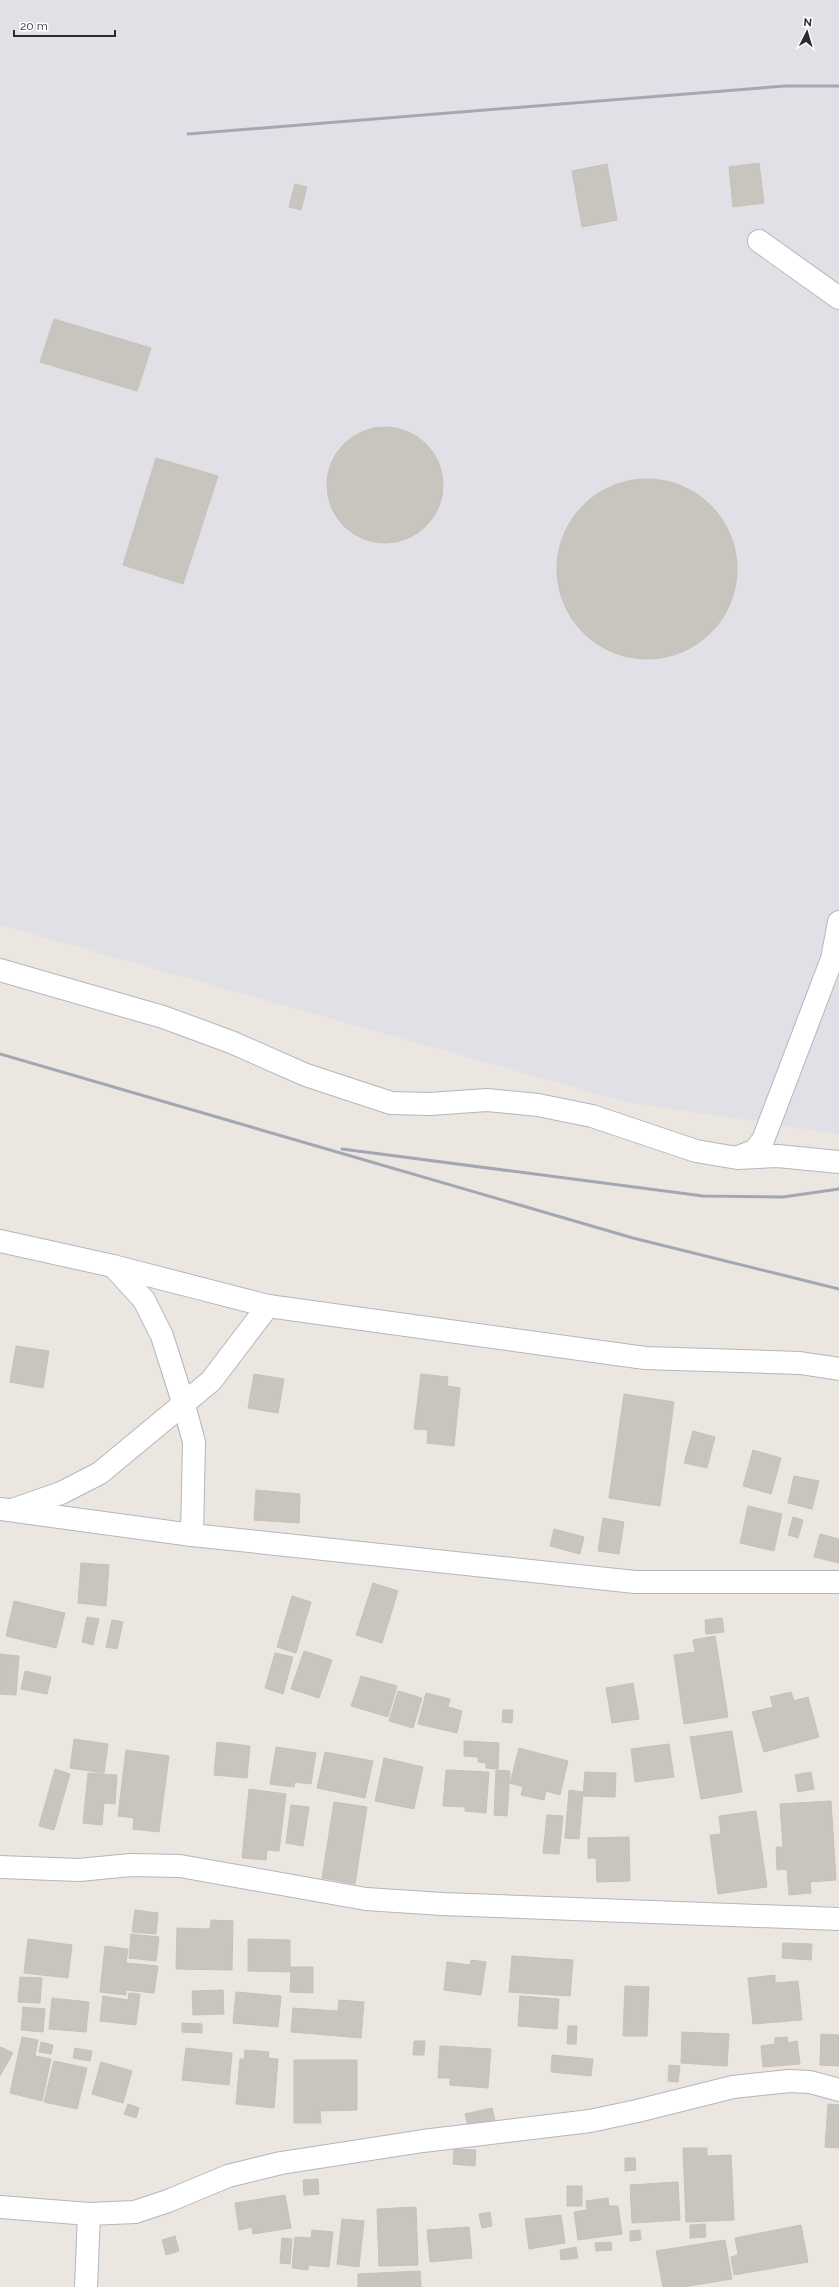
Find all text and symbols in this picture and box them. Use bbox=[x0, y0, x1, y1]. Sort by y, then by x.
scale bar bbox=[14, 12, 115, 38]
north arrow bbox=[787, 12, 827, 52]
text: N bbox=[803, 16, 813, 29]
text: 20 m bbox=[20, 19, 48, 33]

